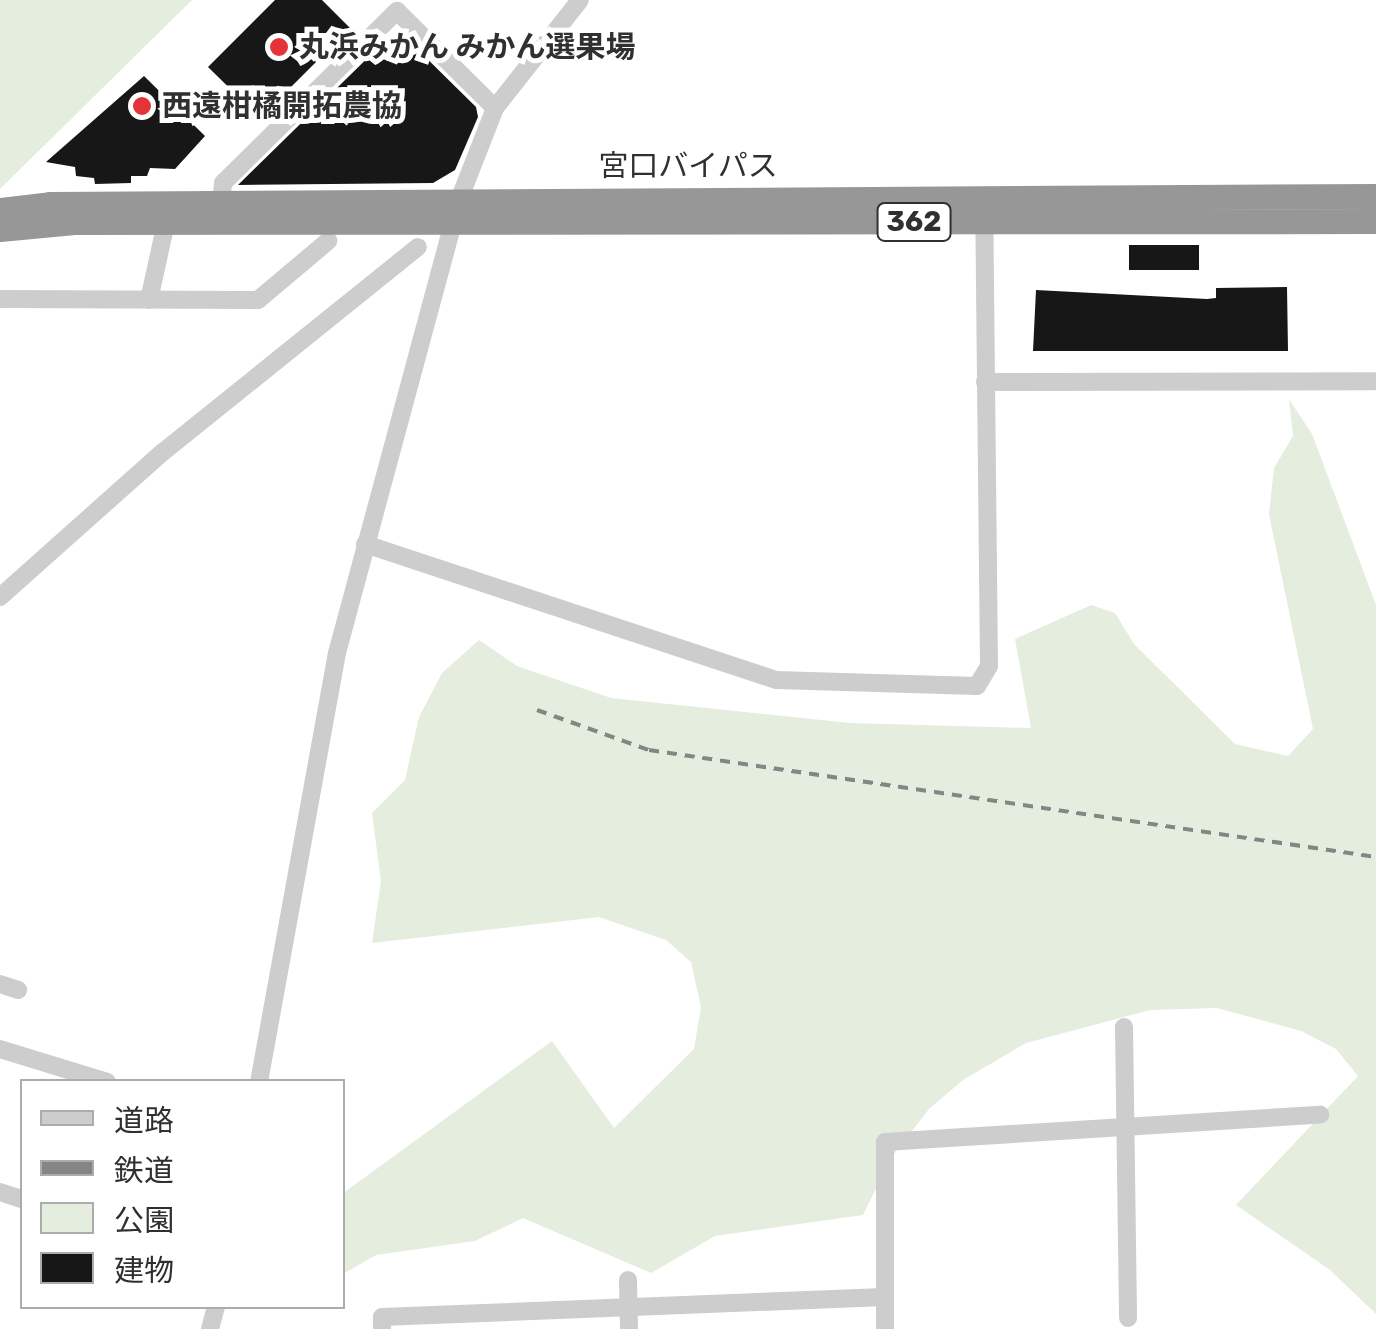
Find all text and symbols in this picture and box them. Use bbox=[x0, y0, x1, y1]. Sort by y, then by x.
place label: 丸浜みかん みかん選果場 bbox=[299, 29, 635, 65]
marker: 丸浜みかん みかん選果場 bbox=[268, 36, 290, 58]
place label: 西遠柑橘開拓農協 bbox=[162, 88, 402, 124]
marker: 西遠柑橘開拓農協 bbox=[131, 95, 153, 117]
street label: 宮口バイパス bbox=[598, 148, 778, 184]
road number: 362 bbox=[876, 199, 952, 245]
legend bbox=[20, 1079, 345, 1309]
text: 道路 bbox=[114, 1103, 174, 1139]
text: 鉄道 bbox=[114, 1153, 174, 1189]
text: 公園 bbox=[114, 1203, 174, 1239]
text: 建物 bbox=[114, 1253, 174, 1289]

